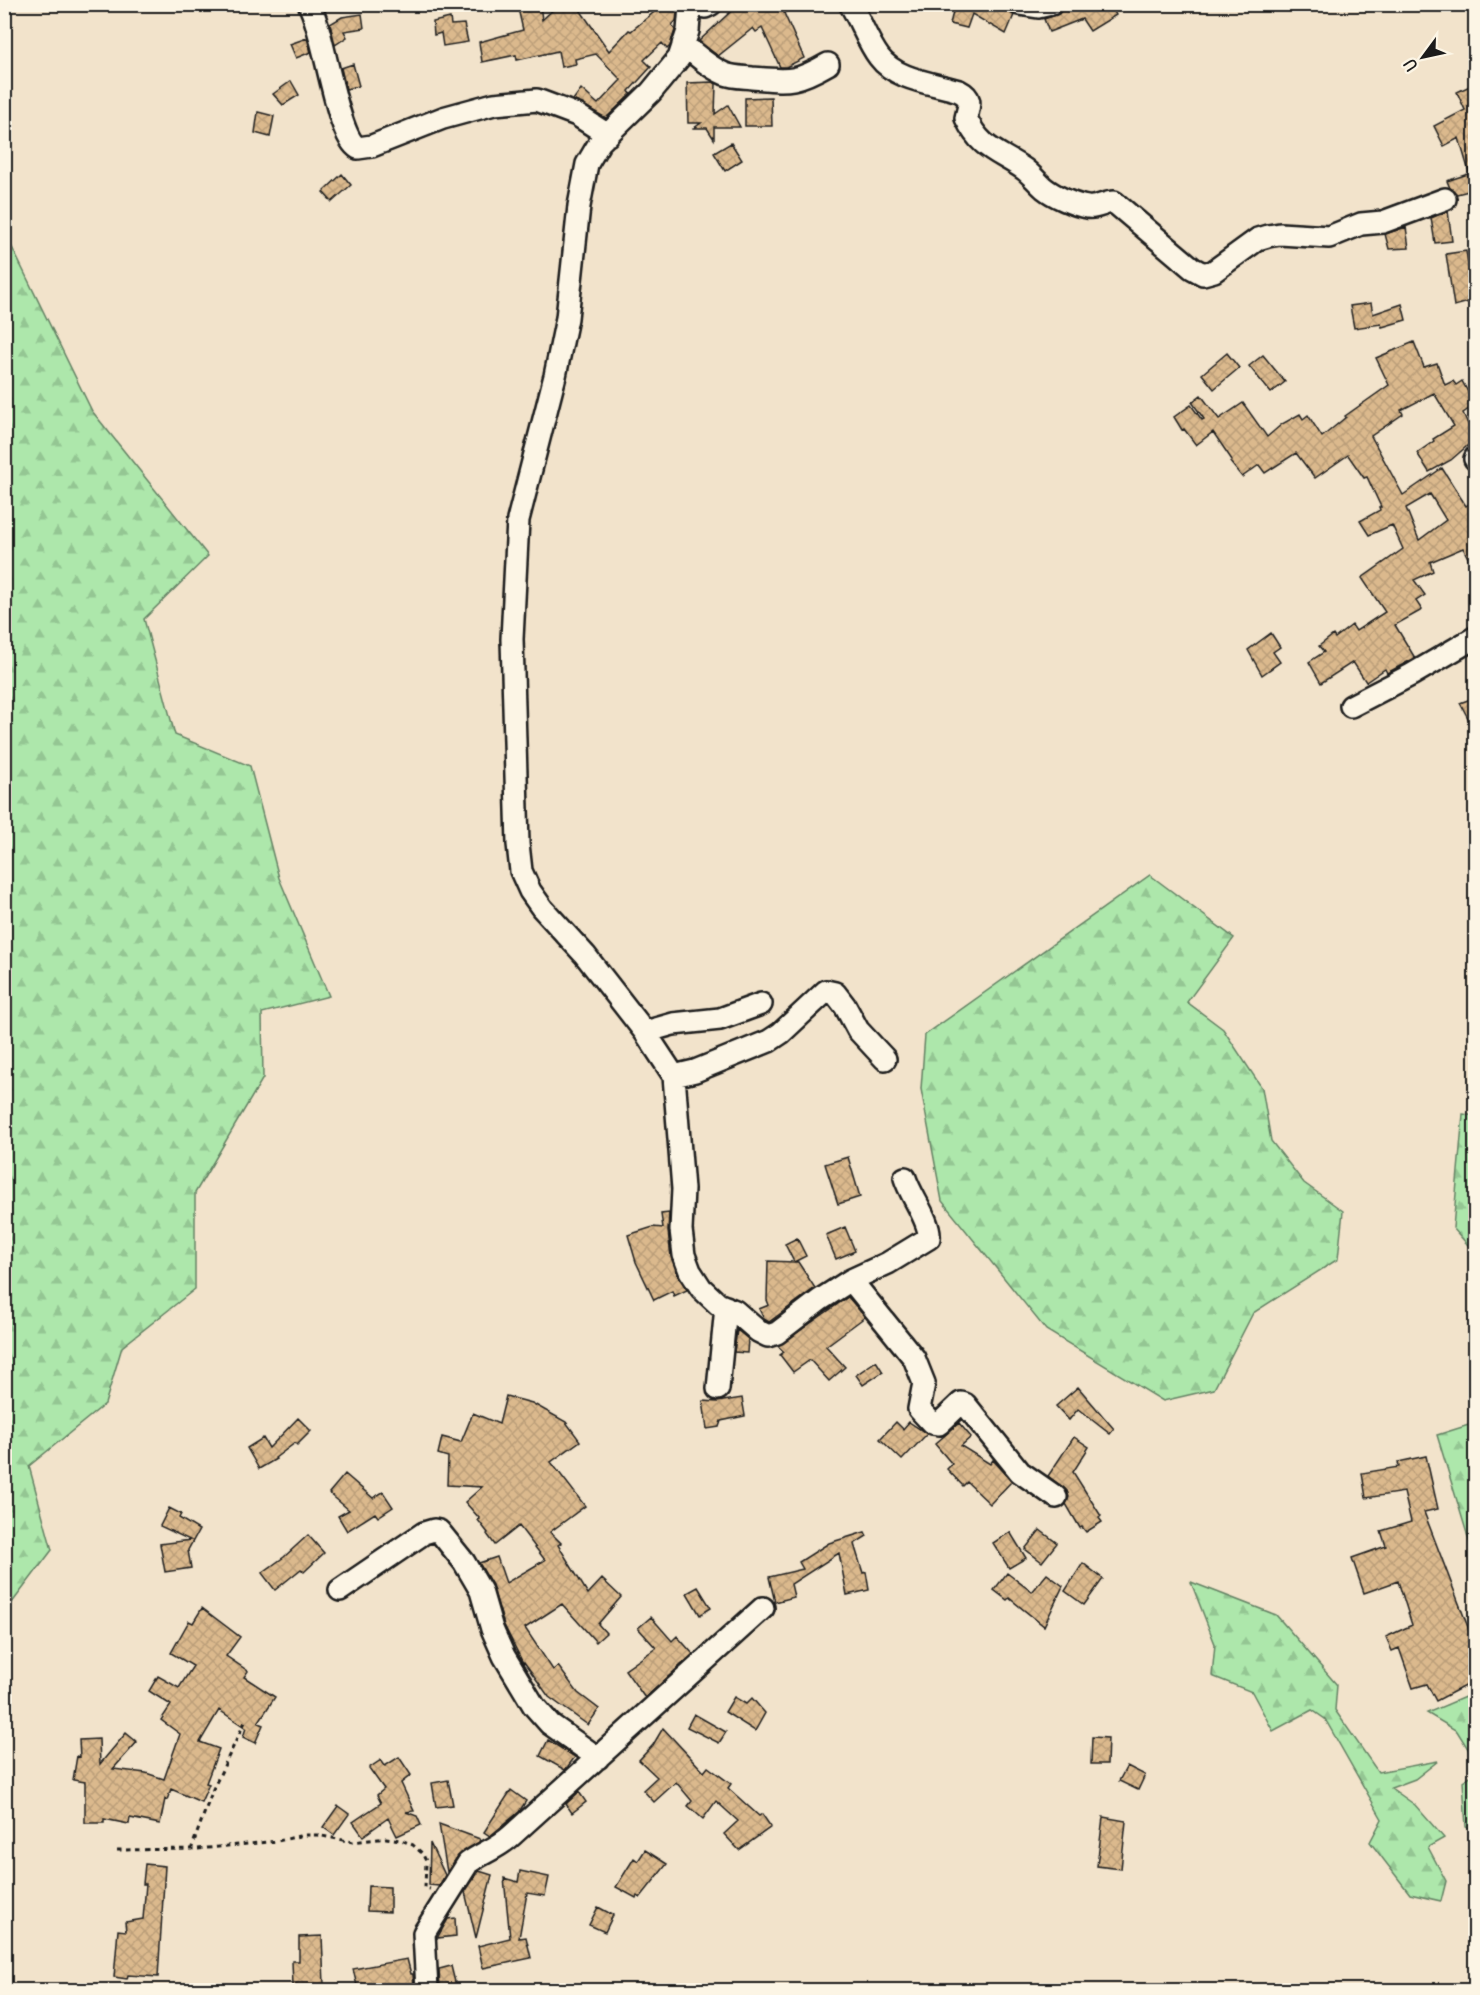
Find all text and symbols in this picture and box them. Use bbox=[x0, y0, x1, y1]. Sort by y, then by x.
north arrow bbox=[1393, 27, 1453, 87]
text: U bbox=[1399, 55, 1422, 75]

